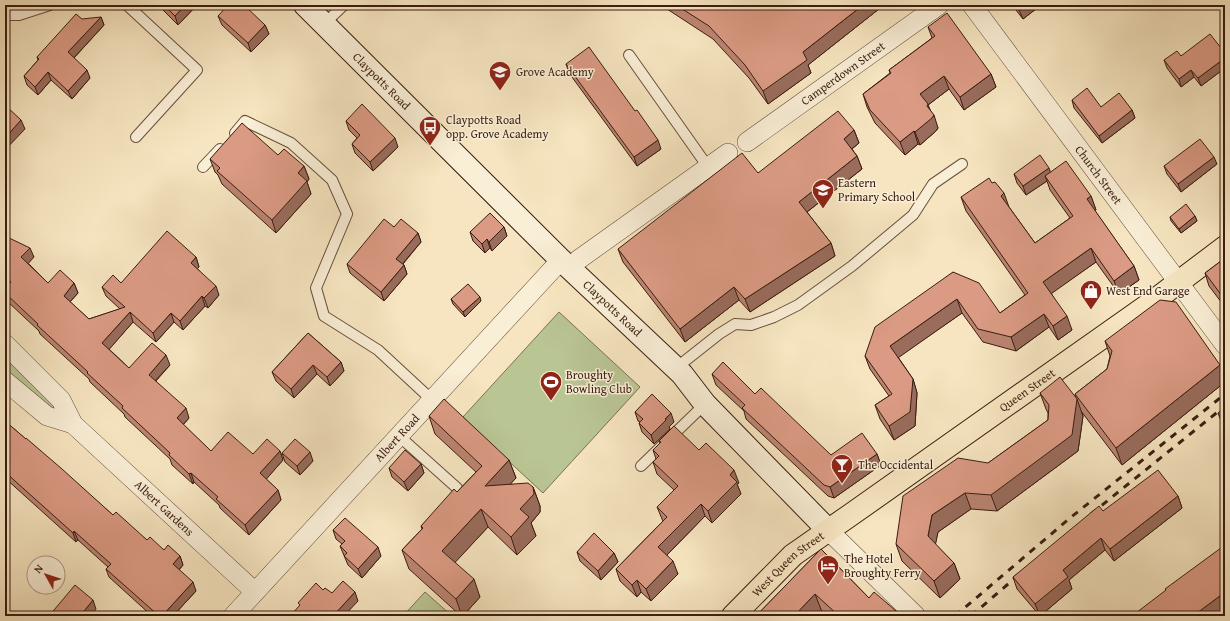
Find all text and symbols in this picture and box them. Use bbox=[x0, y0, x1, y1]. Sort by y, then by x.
street label: Camperdown Street bbox=[797, 37, 889, 109]
street label: Claypotts Road bbox=[349, 48, 415, 114]
school or university icon: Grove Academy bbox=[487, 59, 513, 92]
place label: Grove Academy bbox=[516, 63, 594, 80]
place label: Claypotts Road opp. Grove Academy bbox=[446, 111, 548, 142]
bus stop icon: Claypotts Road opp. Grove Academy bbox=[417, 114, 443, 147]
street label: Church Street bbox=[1071, 142, 1127, 208]
place label: Eastern Primary School bbox=[838, 174, 916, 205]
school or university icon: Eastern Primary School bbox=[810, 177, 836, 210]
street label: Claypotts Road bbox=[580, 276, 646, 340]
shop icon: West End Garage bbox=[1078, 278, 1104, 311]
place label: West End Garage bbox=[1106, 282, 1190, 299]
street label: Queen Street bbox=[996, 364, 1059, 415]
place label: Broughty Bowling Club bbox=[566, 366, 632, 397]
sports icon: Broughty Bowling Club bbox=[538, 369, 564, 402]
street label: Albert Road bbox=[370, 410, 423, 465]
bar icon: The Occidental bbox=[829, 452, 855, 485]
place label: The Occidental bbox=[858, 456, 934, 473]
street label: Albert Gardens bbox=[131, 476, 198, 540]
street label: West Queen Street bbox=[748, 526, 828, 600]
place label: The Hotel Broughty Ferry bbox=[844, 550, 921, 581]
hotel icon: The Hotel Broughty Ferry bbox=[815, 553, 841, 586]
north arrow bbox=[26, 555, 66, 595]
text: N bbox=[30, 560, 47, 577]

